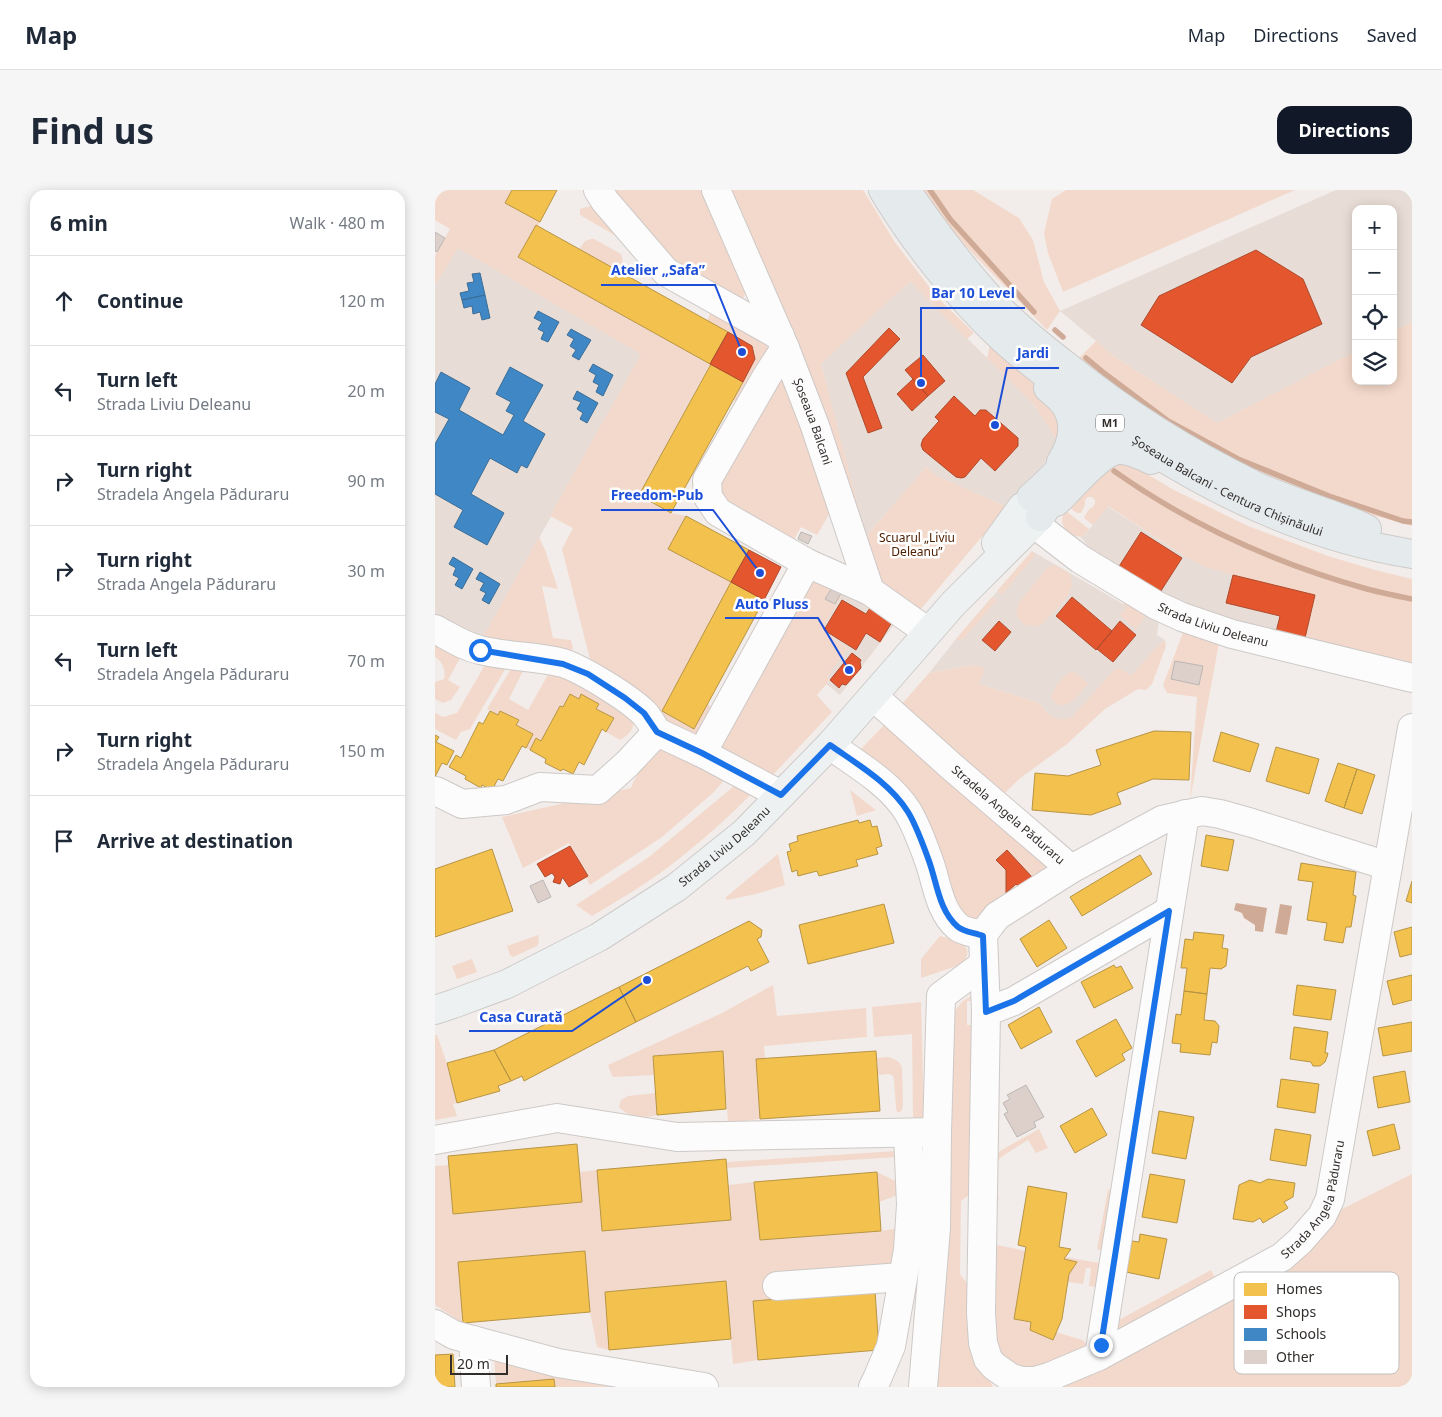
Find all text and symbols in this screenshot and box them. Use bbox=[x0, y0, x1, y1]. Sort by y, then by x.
text: Map bbox=[25, 18, 77, 51]
text: Map bbox=[1188, 23, 1225, 47]
text: Directions bbox=[1253, 23, 1339, 47]
text: Saved bbox=[1367, 23, 1417, 47]
button: Directions bbox=[1277, 106, 1412, 154]
text: Find us bbox=[30, 107, 154, 154]
map controls bbox=[1352, 205, 1397, 385]
button: + bbox=[1352, 205, 1397, 250]
text: 6 min bbox=[50, 209, 108, 237]
text: Walk · 480 m bbox=[290, 212, 385, 234]
button: − bbox=[1352, 250, 1397, 295]
callout: Atelier „Safa” bbox=[601, 256, 715, 285]
text: Atelier „Safa” bbox=[611, 260, 706, 279]
callout: Bar 10 Level bbox=[921, 279, 1025, 308]
text: Bar 10 Level bbox=[931, 283, 1015, 302]
icon: ahead bbox=[50, 287, 78, 315]
text: Continue bbox=[97, 288, 183, 314]
text: 120 m bbox=[338, 290, 385, 312]
button: locate bbox=[1352, 295, 1397, 340]
callout: Jardi bbox=[1007, 339, 1059, 368]
button: layers bbox=[1352, 340, 1397, 385]
text: Jardi bbox=[1015, 343, 1049, 362]
text: Turn left bbox=[97, 367, 178, 393]
street label: Șoseaua Balcani bbox=[789, 376, 836, 467]
icon: left bbox=[50, 377, 78, 405]
text: 20 m bbox=[348, 380, 385, 402]
text: Strada Liviu Deleanu bbox=[97, 393, 251, 415]
road number: M1 bbox=[1096, 414, 1124, 432]
street label: Șoseaua Balcani - Centura Chișinăului bbox=[1129, 431, 1325, 540]
text: Turn right bbox=[97, 457, 192, 483]
icon: right bbox=[50, 467, 78, 495]
text: 90 m bbox=[348, 470, 385, 492]
callout: Freedom-Pub bbox=[601, 481, 713, 510]
text: Stradela Angela Păduraru bbox=[97, 483, 289, 505]
text: Freedom-Pub bbox=[611, 485, 704, 504]
park label: Scuarul „Liviu Deleanu” bbox=[879, 529, 955, 560]
text: Turn right bbox=[97, 547, 192, 573]
icon: right bbox=[50, 557, 78, 585]
text: 30 m bbox=[348, 560, 385, 582]
text: Strada Angela Păduraru bbox=[97, 573, 276, 595]
callout: Auto Pluss bbox=[725, 589, 818, 618]
text: Auto Pluss bbox=[735, 594, 809, 613]
street label: Strada Liviu Deleanu bbox=[1155, 598, 1270, 651]
text: Turn left bbox=[97, 637, 178, 663]
route start bbox=[469, 639, 492, 662]
icon: left bbox=[50, 647, 78, 675]
text: 70 m bbox=[348, 650, 385, 672]
text: Stradela Angela Păduraru bbox=[97, 663, 289, 685]
text: Turn right bbox=[97, 727, 192, 753]
icon: right bbox=[50, 737, 78, 765]
text: 150 m bbox=[338, 740, 385, 762]
text: Stradela Angela Păduraru bbox=[97, 753, 289, 775]
street label: Stradela Angela Păduraru bbox=[948, 761, 1069, 868]
street label: Strada Liviu Deleanu bbox=[675, 802, 774, 890]
icon: arrive bbox=[50, 827, 78, 855]
text: Arrive at destination bbox=[97, 828, 293, 854]
callout: Casa Curată bbox=[469, 1002, 572, 1031]
text: Casa Curată bbox=[479, 1007, 563, 1026]
street label: Strada Angela Păduraru bbox=[1277, 1139, 1348, 1262]
legend bbox=[1234, 1272, 1399, 1374]
text: Homes bbox=[1276, 1279, 1323, 1298]
text: Shops bbox=[1276, 1302, 1316, 1321]
text: Schools bbox=[1276, 1324, 1327, 1343]
route end bbox=[1090, 1334, 1113, 1357]
text: Other bbox=[1276, 1347, 1315, 1366]
scale bar bbox=[450, 1352, 507, 1375]
text: 20 m bbox=[457, 1354, 490, 1373]

